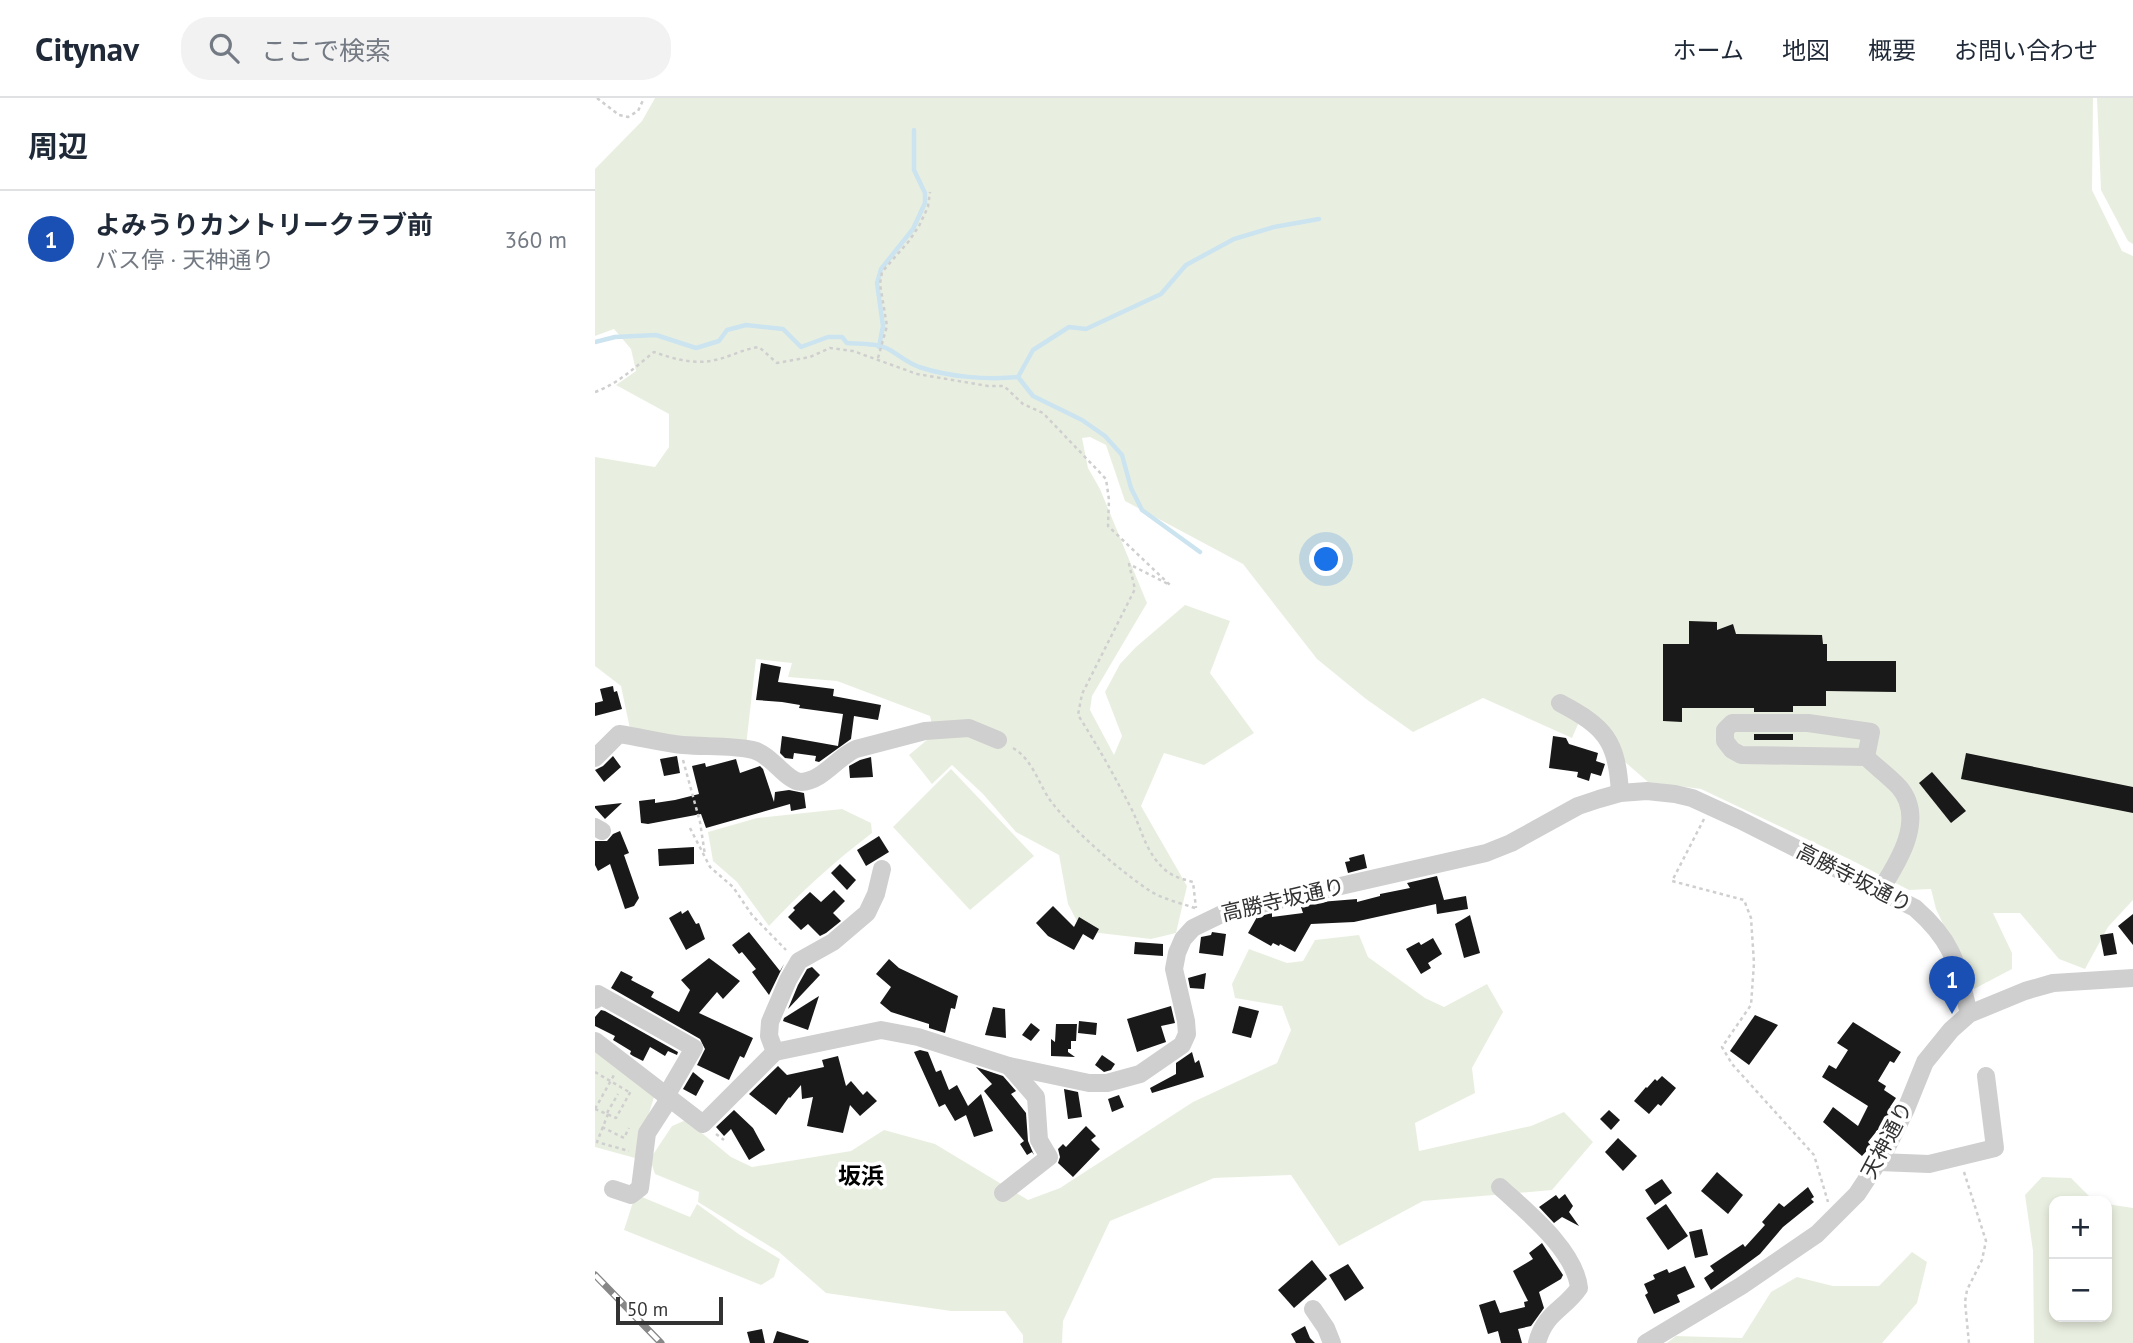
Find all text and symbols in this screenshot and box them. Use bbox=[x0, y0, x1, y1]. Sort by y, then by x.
search box bbox=[181, 17, 671, 80]
text: Citynav bbox=[35, 27, 139, 70]
icon: search bbox=[205, 29, 243, 67]
text: ここで検索 bbox=[261, 34, 391, 67]
text: ホーム bbox=[1673, 35, 1744, 66]
text: 地図 bbox=[1782, 35, 1830, 66]
text: 概要 bbox=[1868, 35, 1916, 66]
text: お問い合わせ bbox=[1954, 35, 2098, 66]
text: 周辺 bbox=[28, 126, 88, 165]
text: よみうりカントリークラブ前 bbox=[95, 208, 433, 241]
text: 1 bbox=[44, 225, 58, 254]
text: 360 m bbox=[505, 225, 567, 254]
text: バス停 · 天神通り bbox=[95, 245, 274, 274]
your location bbox=[1309, 542, 1343, 576]
street label: 高勝寺坂通り bbox=[1792, 837, 1916, 918]
street label: 高勝寺坂通り bbox=[1218, 872, 1347, 927]
pin: 1 bbox=[1929, 956, 1975, 1014]
street label: 天神通り bbox=[1855, 1096, 1918, 1183]
district label: 坂浜 bbox=[838, 1161, 884, 1190]
map controls bbox=[2049, 1196, 2112, 1322]
button: + bbox=[2049, 1196, 2112, 1259]
button: − bbox=[2049, 1259, 2112, 1322]
scale bar bbox=[616, 1294, 723, 1326]
text: 50 m bbox=[627, 1297, 668, 1321]

